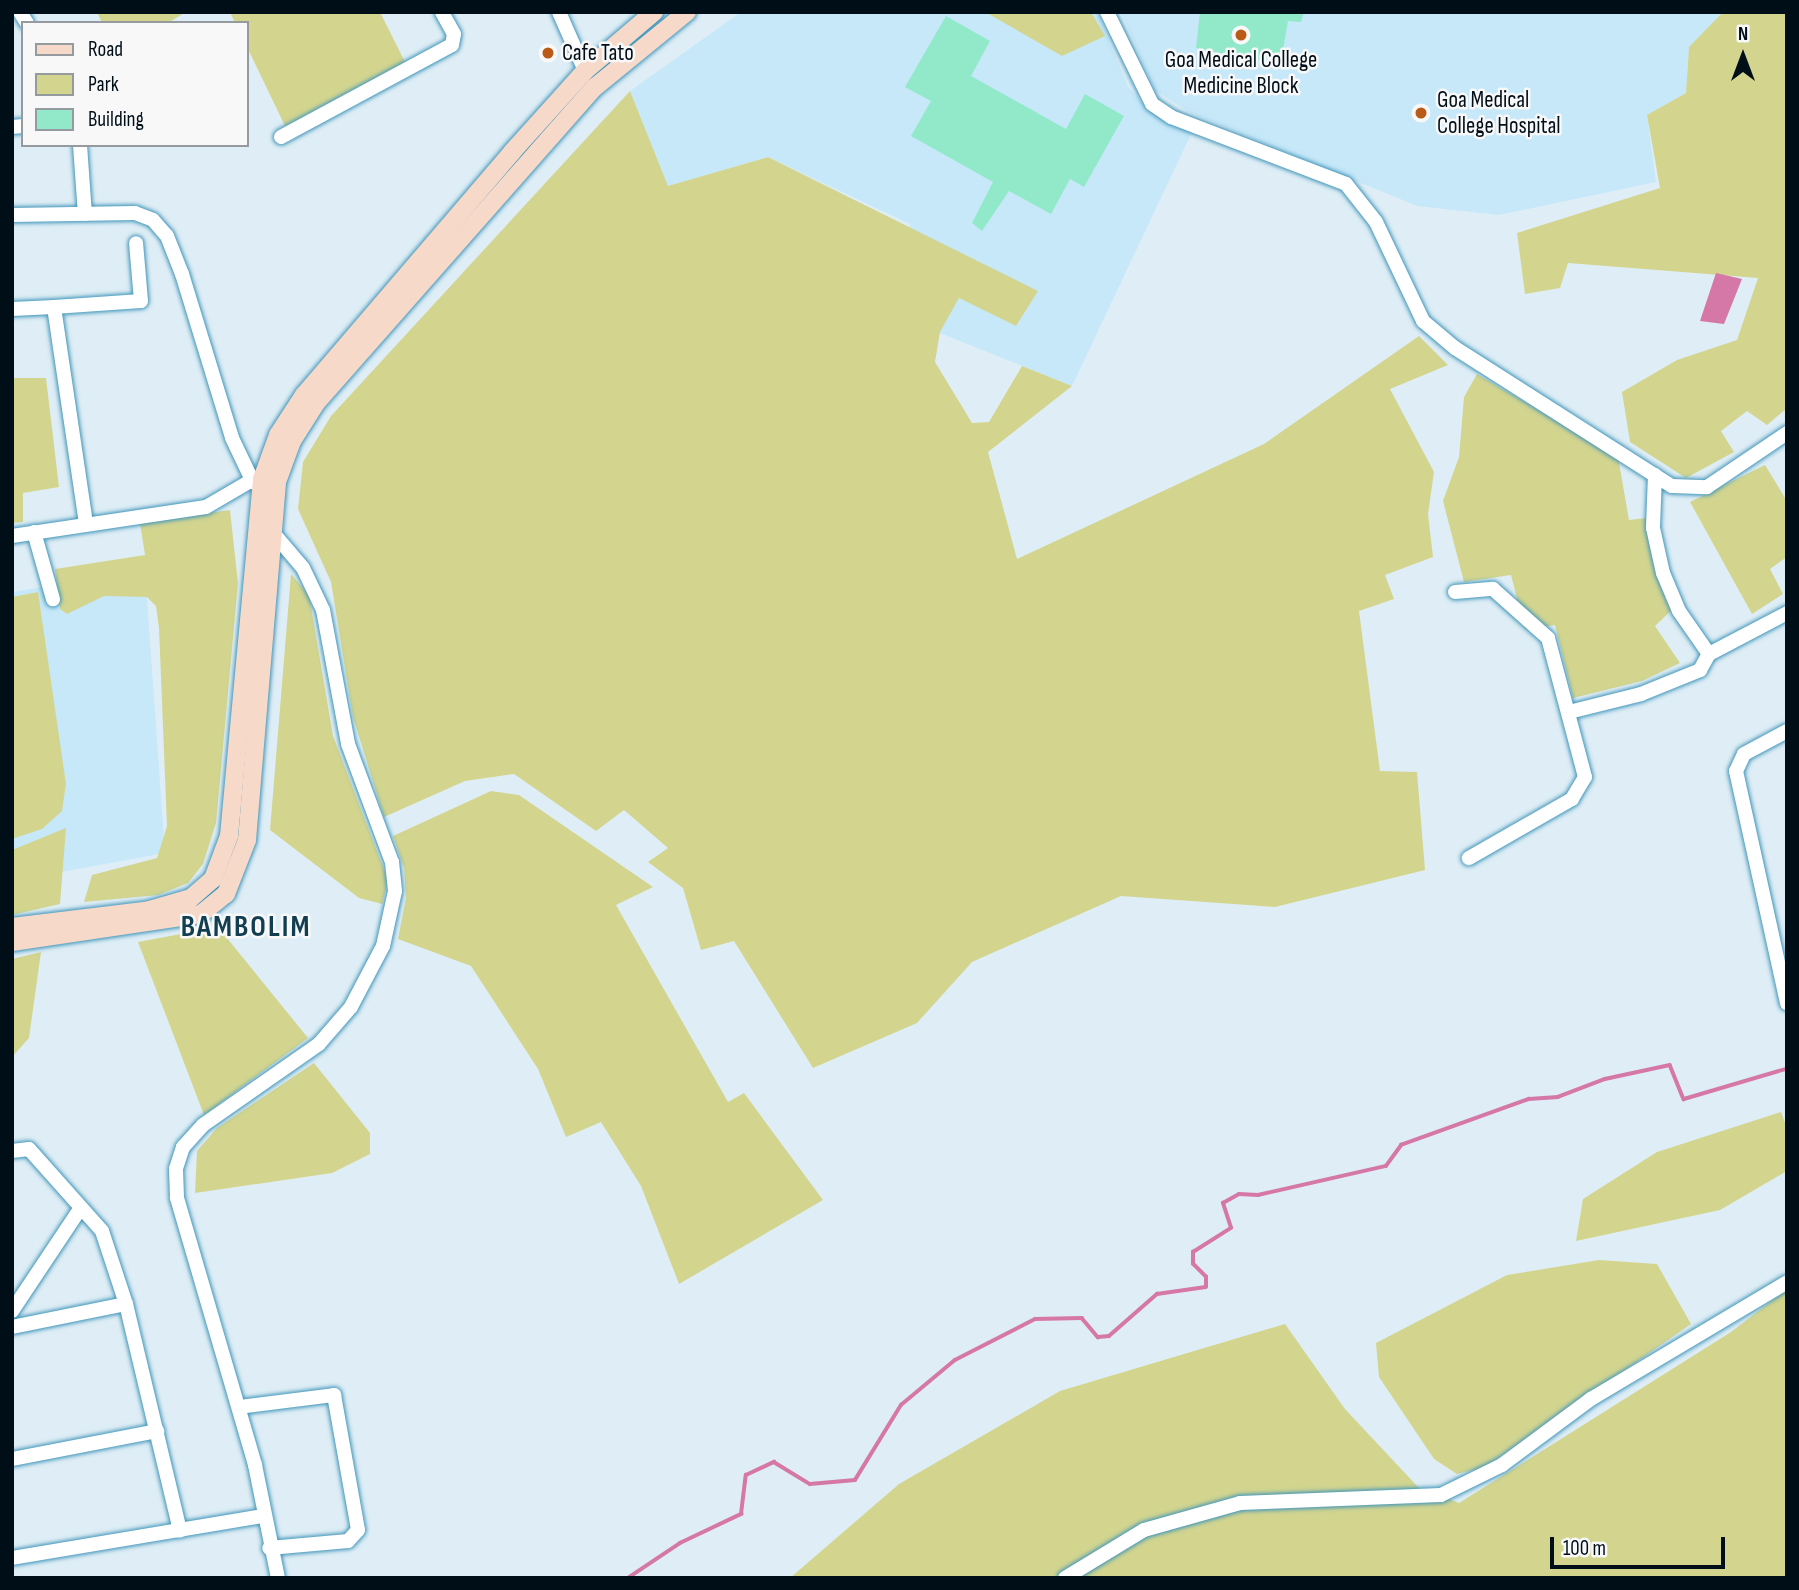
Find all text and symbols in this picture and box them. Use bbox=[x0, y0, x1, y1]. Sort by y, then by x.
legend bbox=[21, 21, 248, 147]
north arrow bbox=[1708, 21, 1778, 91]
text: N bbox=[1738, 23, 1748, 46]
marker: Goa Medical College Medicine Block bbox=[1233, 27, 1249, 43]
text: Road bbox=[88, 37, 123, 62]
place label: Cafe Tato bbox=[562, 39, 634, 67]
marker: Cafe Tato bbox=[540, 45, 556, 61]
place label: Goa Medical College Medicine Block bbox=[1165, 46, 1317, 100]
text: Park bbox=[88, 72, 119, 97]
place label: Goa Medical College Hospital bbox=[1437, 86, 1561, 140]
marker: Goa Medical College Hospital bbox=[1411, 103, 1431, 123]
text: Building bbox=[88, 107, 144, 132]
district label: BAMBOLIM bbox=[182, 909, 310, 945]
scale bar bbox=[1554, 1524, 1729, 1568]
text: 100 m bbox=[1563, 1536, 1606, 1561]

